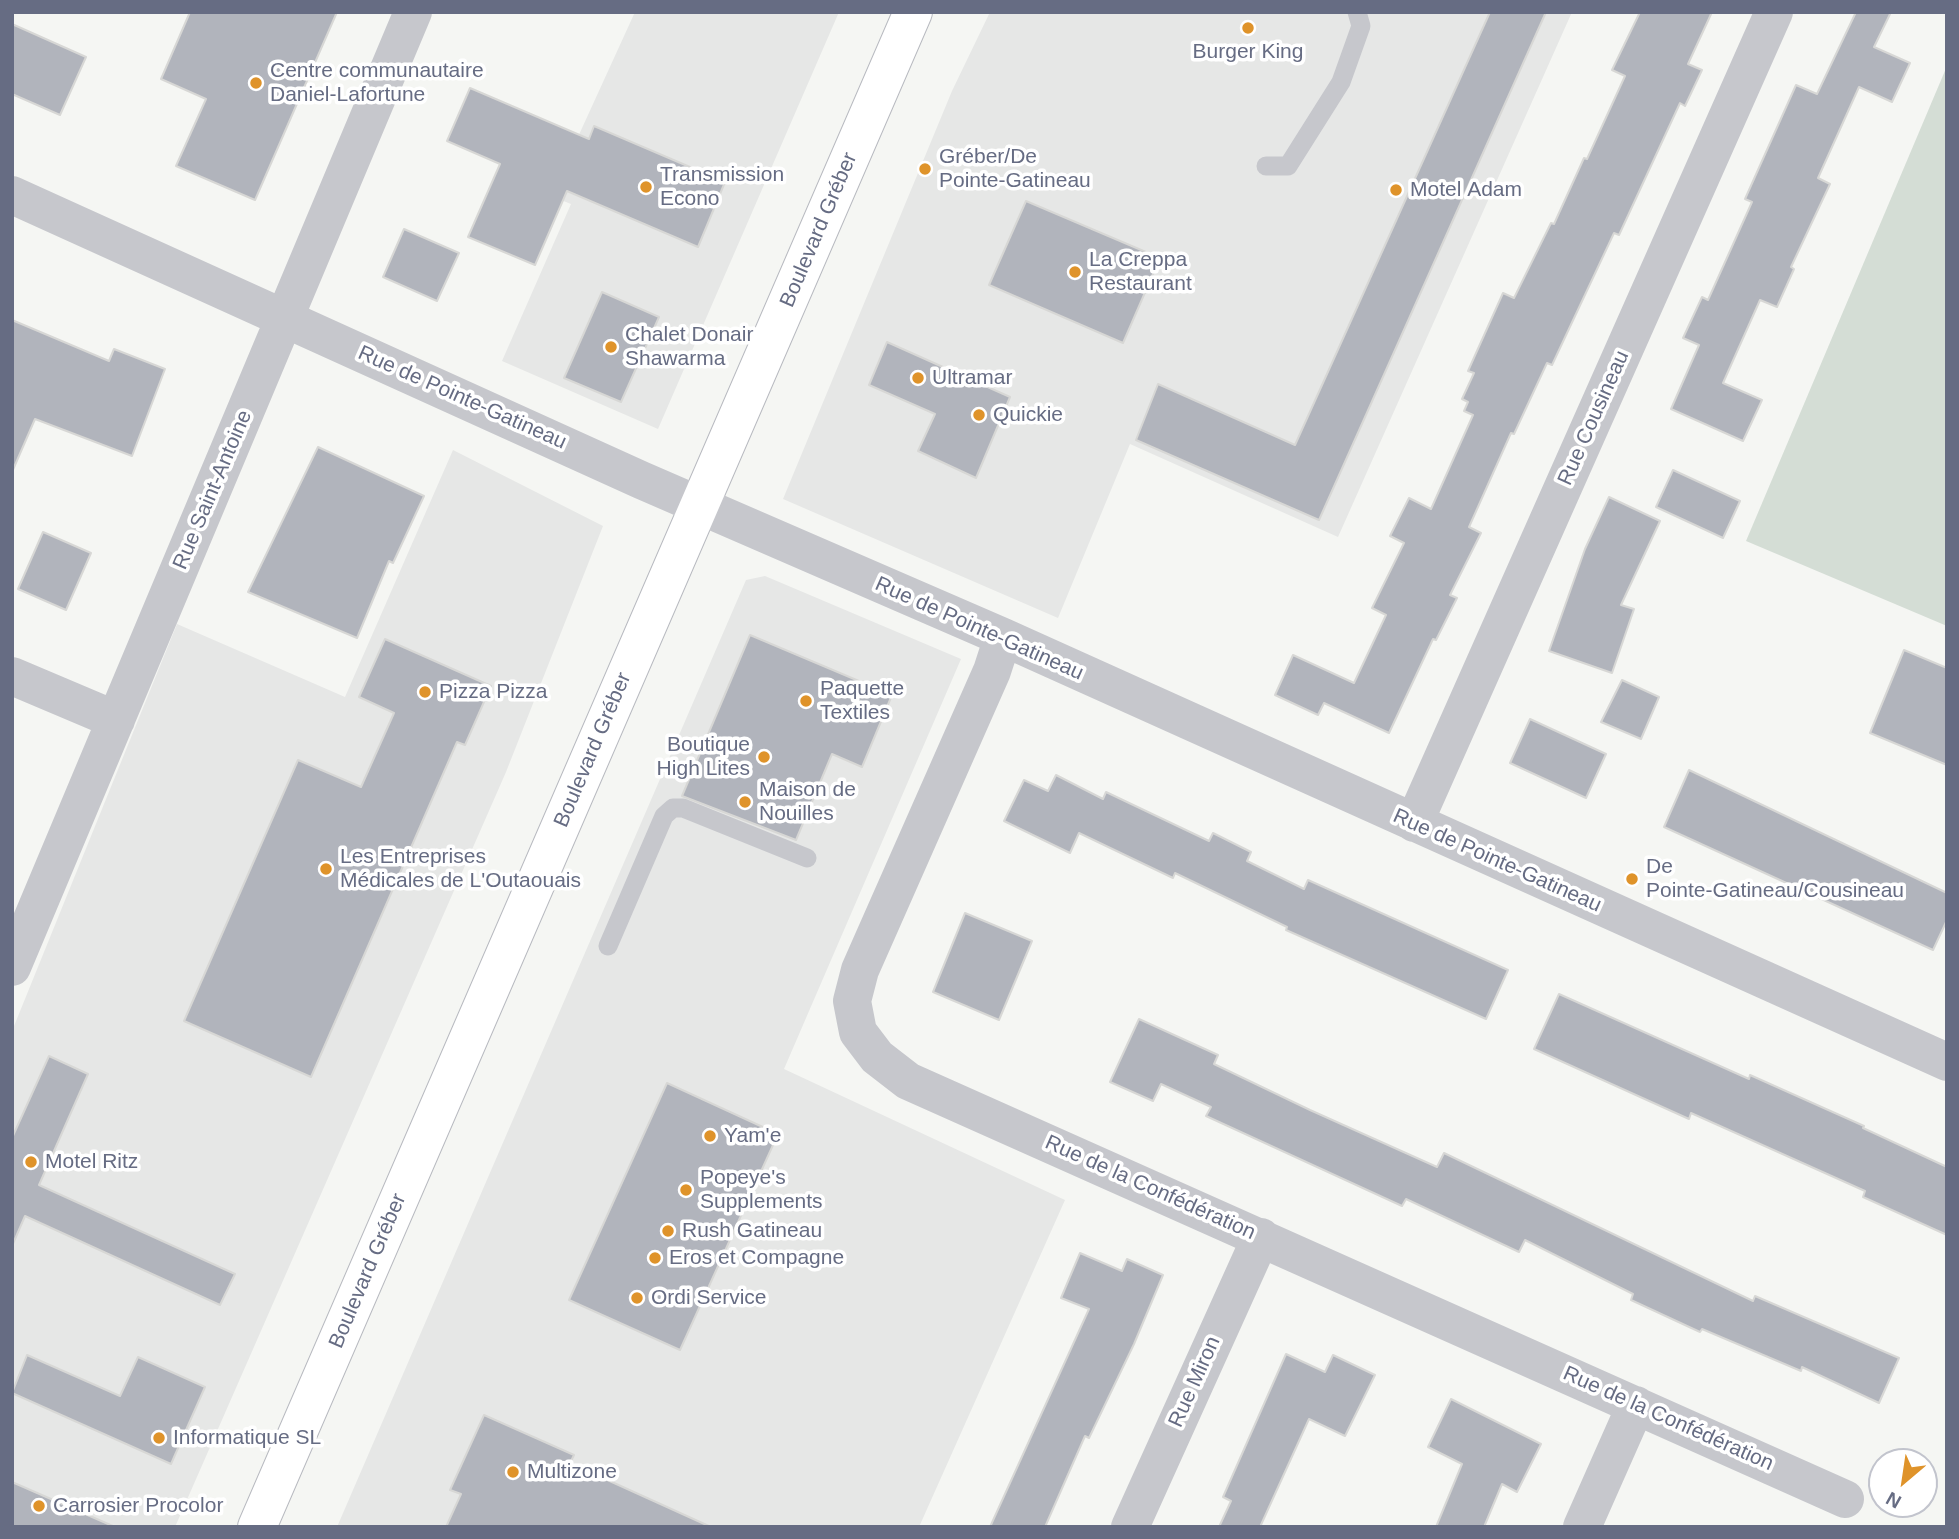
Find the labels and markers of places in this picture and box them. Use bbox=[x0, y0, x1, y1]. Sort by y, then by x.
marker: Burger King bbox=[1240, 20, 1256, 36]
place label: Burger King bbox=[1193, 39, 1303, 65]
place label: Centre communautaire Daniel-Lafortune bbox=[270, 58, 484, 108]
marker: Centre communautaire Daniel-Lafortune bbox=[248, 75, 264, 91]
place label: Gréber/De Pointe-Gatineau bbox=[939, 144, 1091, 194]
marker: Gréber/De Pointe-Gatineau bbox=[917, 161, 933, 177]
place label: Transmission Econo bbox=[660, 162, 784, 212]
place label: Motel Adam bbox=[1410, 177, 1522, 203]
marker: Transmission Econo bbox=[638, 179, 654, 195]
marker: Motel Adam bbox=[1388, 182, 1404, 198]
place label: La Creppa Restaurant bbox=[1089, 247, 1192, 297]
marker: La Creppa Restaurant bbox=[1067, 264, 1083, 280]
place label: Chalet Donair Shawarma bbox=[625, 322, 753, 372]
marker: Chalet Donair Shawarma bbox=[603, 339, 619, 355]
place label: Ultramar bbox=[932, 365, 1013, 391]
marker: Ultramar bbox=[910, 370, 926, 386]
place label: Quickie bbox=[993, 402, 1063, 428]
marker: Quickie bbox=[971, 407, 987, 423]
place label: Paquette Textiles bbox=[820, 676, 904, 726]
place label: Pizza Pizza bbox=[439, 679, 548, 705]
marker: Pizza Pizza bbox=[417, 684, 433, 700]
marker: Paquette Textiles bbox=[798, 693, 814, 709]
place label: Boutique High Lites bbox=[657, 732, 750, 782]
marker: Boutique High Lites bbox=[756, 749, 772, 765]
place label: Maison de Nouilles bbox=[759, 777, 856, 827]
marker: Maison de Nouilles bbox=[737, 794, 753, 810]
place label: Les Entreprises Médicales de L'Outaouais bbox=[340, 844, 581, 894]
place label: De Pointe-Gatineau/Cousineau bbox=[1646, 854, 1904, 904]
marker: Les Entreprises Médicales de L'Outaouais bbox=[318, 861, 334, 877]
marker: De Pointe-Gatineau/Cousineau bbox=[1624, 871, 1640, 887]
place label: Yam'e bbox=[724, 1123, 781, 1149]
marker: Yam'e bbox=[702, 1128, 718, 1144]
place label: Motel Ritz bbox=[45, 1149, 138, 1175]
marker: Motel Ritz bbox=[23, 1154, 39, 1170]
place label: Popeye's Supplements bbox=[700, 1165, 823, 1215]
marker: Popeye's Supplements bbox=[678, 1182, 694, 1198]
place label: Rush Gatineau bbox=[682, 1218, 822, 1244]
marker: Rush Gatineau bbox=[660, 1223, 676, 1239]
place label: Eros et Compagne bbox=[669, 1245, 844, 1271]
marker: Eros et Compagne bbox=[647, 1250, 663, 1266]
place label: Ordi Service bbox=[651, 1285, 767, 1311]
marker: Ordi Service bbox=[629, 1290, 645, 1306]
place label: Informatique SL bbox=[173, 1425, 321, 1451]
marker: Informatique SL bbox=[151, 1430, 167, 1446]
place label: Multizone bbox=[527, 1459, 617, 1485]
marker: Multizone bbox=[505, 1464, 521, 1480]
place label: Carrosier Procolor bbox=[53, 1493, 223, 1519]
marker: Carrosier Procolor bbox=[31, 1498, 47, 1514]

